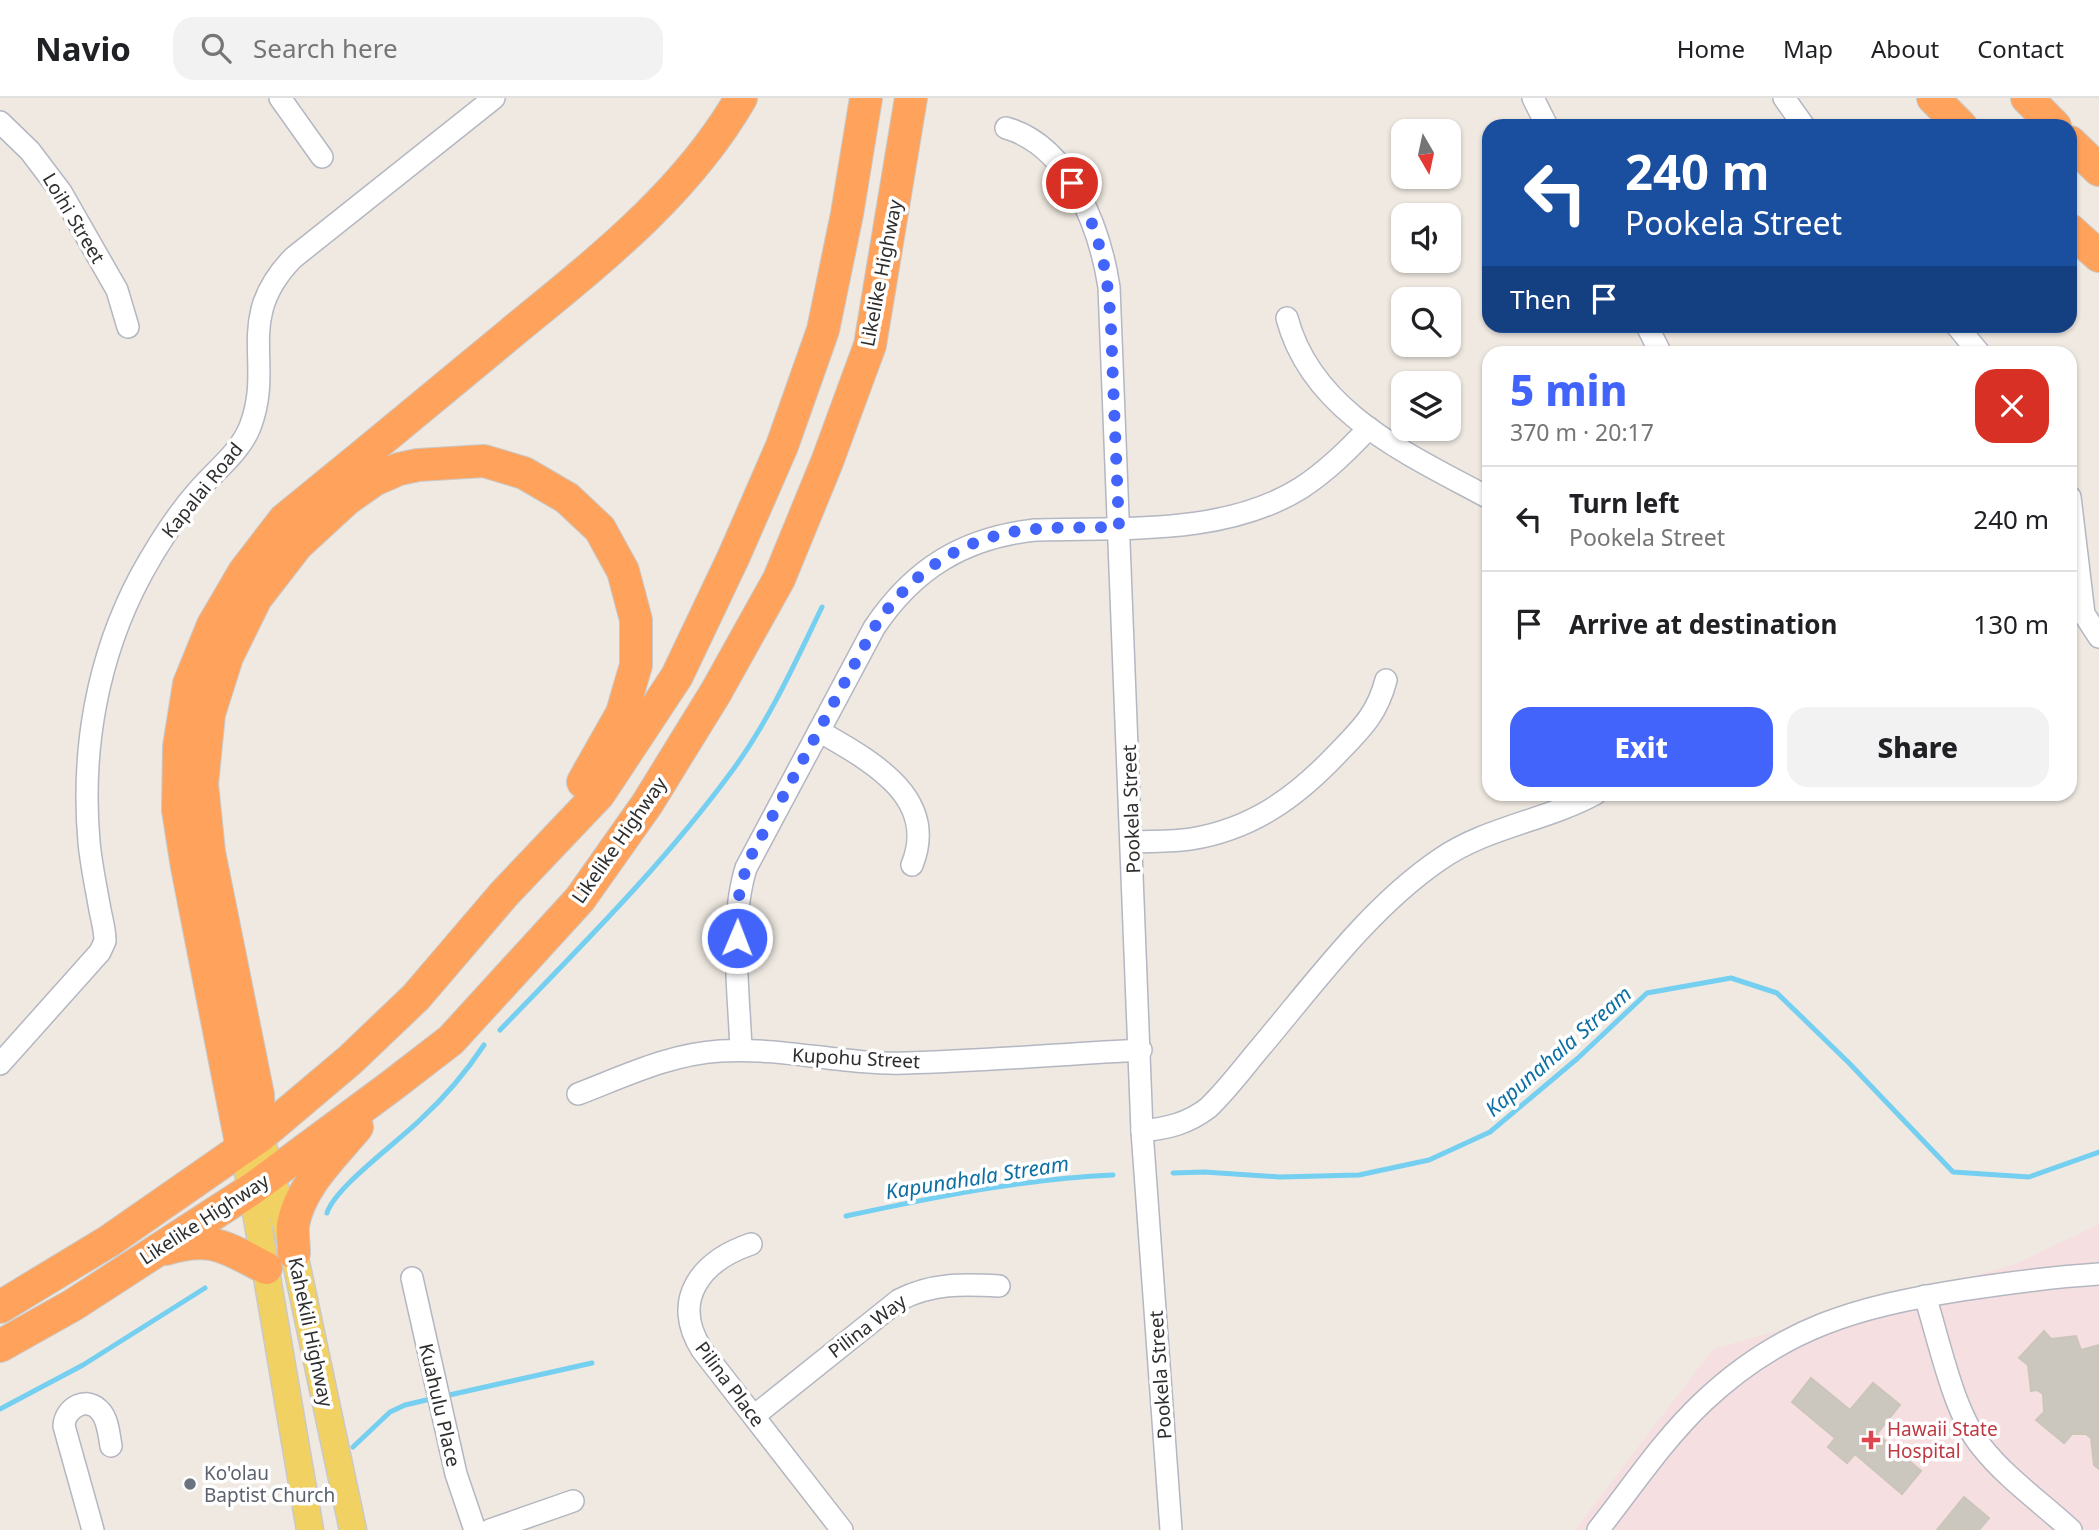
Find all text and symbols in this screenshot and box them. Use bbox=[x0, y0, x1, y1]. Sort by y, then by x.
search box bbox=[173, 17, 663, 80]
text: Navio bbox=[35, 26, 131, 71]
icon: search bbox=[197, 29, 235, 67]
text: Search here bbox=[253, 30, 398, 66]
text: Home bbox=[1677, 32, 1745, 65]
text: Map bbox=[1783, 32, 1833, 65]
text: About bbox=[1871, 32, 1939, 65]
text: Contact bbox=[1977, 32, 2064, 65]
north arrow bbox=[1391, 119, 1461, 189]
map controls bbox=[1391, 119, 1461, 441]
text: 240 m bbox=[1625, 138, 1770, 204]
icon: left bbox=[1510, 147, 1601, 238]
pin bbox=[1042, 153, 1102, 213]
icon: arrive bbox=[1053, 164, 1091, 202]
street label: Loihi Street bbox=[37, 168, 111, 268]
street label: Likelike Highway bbox=[854, 197, 908, 349]
text: Pookela Street bbox=[1625, 201, 1842, 244]
button: sound bbox=[1391, 203, 1461, 273]
icon: arrive bbox=[1585, 280, 1623, 318]
text: Then bbox=[1510, 281, 1571, 317]
button: search bbox=[1391, 287, 1461, 357]
text: 5 min bbox=[1510, 361, 1627, 418]
button: close bbox=[1975, 369, 2049, 443]
button: layers bbox=[1391, 371, 1461, 441]
text: 370 m · 20:17 bbox=[1510, 416, 1654, 448]
street label: Kapalai Road bbox=[155, 437, 249, 543]
text: Turn left bbox=[1569, 485, 1680, 521]
icon: left bbox=[1510, 500, 1548, 538]
text: 240 m bbox=[1973, 501, 2049, 537]
text: Pookela Street bbox=[1569, 521, 1725, 553]
icon: arrive bbox=[1510, 605, 1548, 643]
text: Arrive at destination bbox=[1569, 606, 1838, 642]
text: 130 m bbox=[1973, 606, 2049, 642]
button: Exit bbox=[1510, 707, 1773, 787]
button: Share bbox=[1787, 707, 2049, 787]
street label: Pookela Street bbox=[1116, 744, 1146, 874]
street label: Likelike Highway bbox=[566, 771, 673, 908]
position arrow bbox=[700, 901, 774, 975]
water label: Kapunahala Stream bbox=[1479, 980, 1637, 1122]
street label: Kupohu Street bbox=[791, 1042, 921, 1074]
water label: Kapunahala Stream bbox=[883, 1149, 1071, 1205]
street label: Likelike Highway bbox=[134, 1167, 274, 1270]
street label: Kahekili Highway bbox=[282, 1255, 340, 1410]
street label: Pilina Way bbox=[823, 1288, 911, 1364]
street label: Pookela Street bbox=[1143, 1310, 1177, 1440]
street label: Pilina Place bbox=[689, 1336, 771, 1432]
street label: Kuahulu Place bbox=[413, 1341, 467, 1469]
place label: Hawaii State Hospital bbox=[1887, 1416, 1998, 1464]
marker: Hawaii State Hospital bbox=[1861, 1430, 1881, 1450]
place label: Ko'olau Baptist Church bbox=[204, 1460, 335, 1508]
marker: Ko'olau Baptist Church bbox=[182, 1476, 198, 1492]

